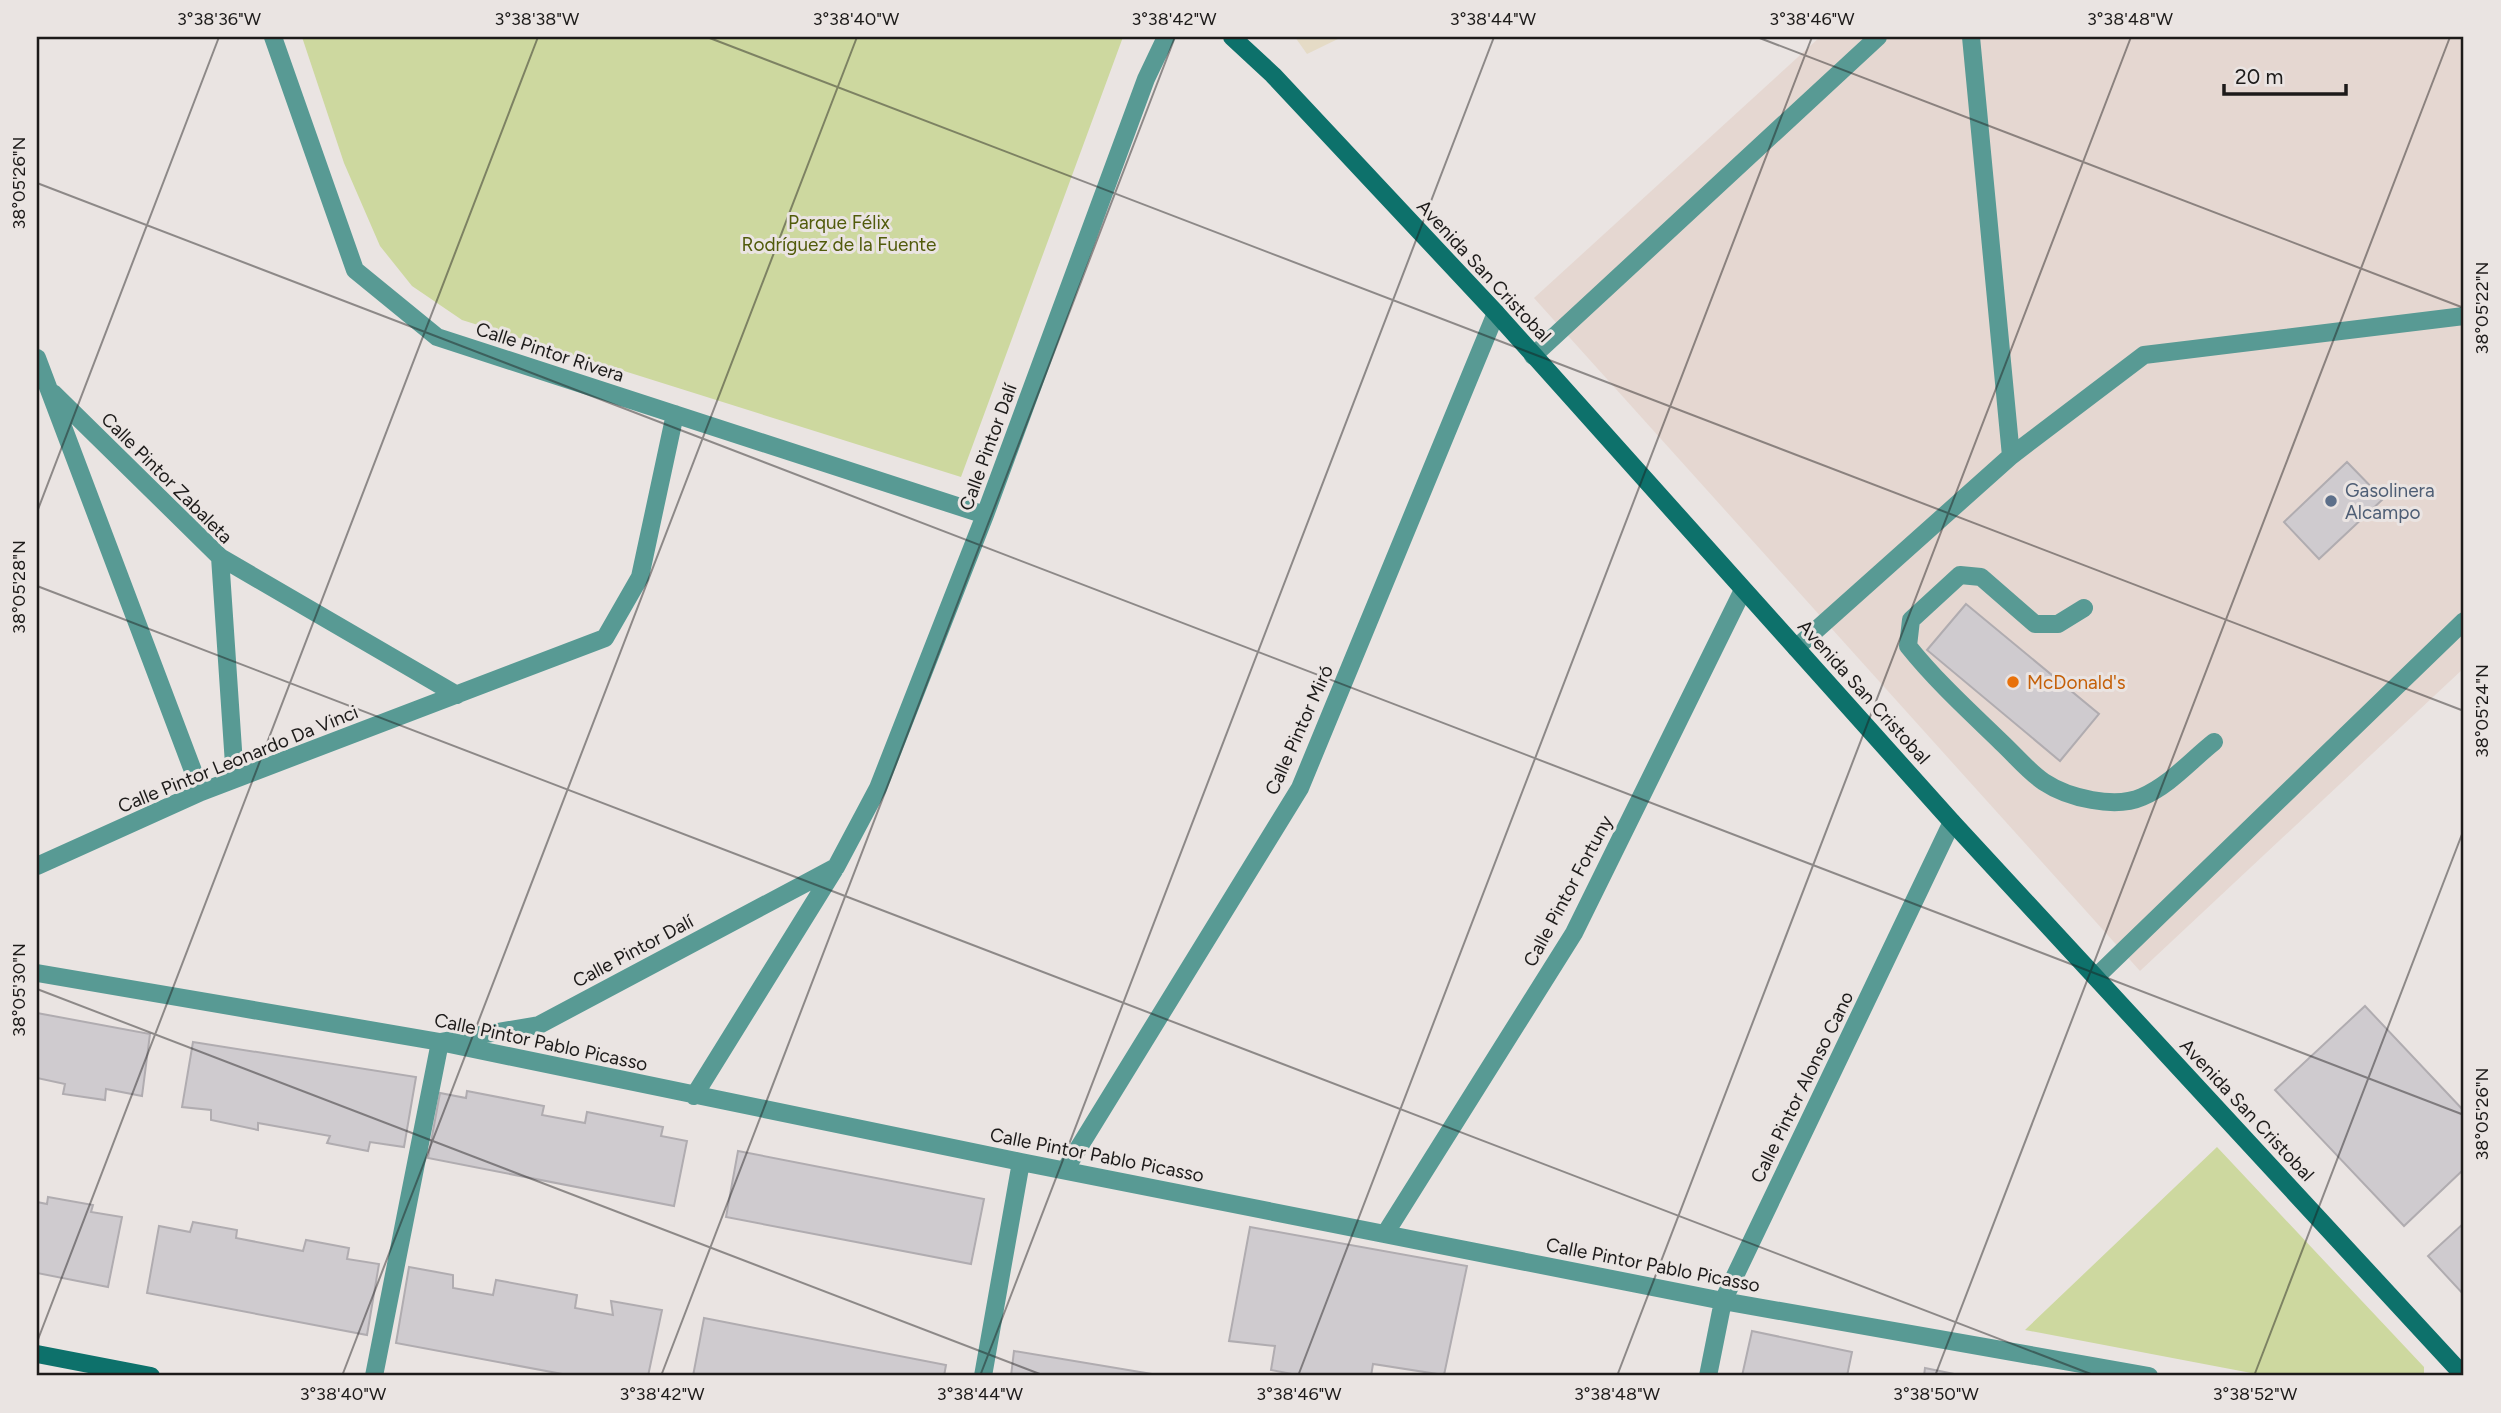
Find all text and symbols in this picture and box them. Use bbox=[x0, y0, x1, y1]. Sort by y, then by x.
text: 3°38'36"W bbox=[177, 8, 262, 30]
text: 3°38'38"W bbox=[495, 8, 580, 30]
text: 3°38'40"W bbox=[813, 8, 900, 30]
text: 3°38'42"W bbox=[1131, 8, 1217, 30]
text: 3°38'44"W bbox=[1450, 8, 1537, 30]
text: 3°38'46"W bbox=[1769, 8, 1855, 30]
text: 3°38'48"W bbox=[2087, 8, 2174, 30]
scale bar bbox=[2224, 52, 2347, 96]
text: 20 m bbox=[2235, 64, 2283, 89]
text: 38°05'26"N bbox=[8, 137, 30, 229]
street label: Avenida San Cristobal bbox=[1412, 195, 1556, 347]
park label: Parque Félix Rodríguez de la Fuente bbox=[741, 211, 937, 256]
text: 38°05'22"N bbox=[2471, 262, 2493, 354]
street label: Calle Pintor Rivera bbox=[473, 317, 627, 387]
street label: Calle Pintor Dalí bbox=[954, 379, 1022, 514]
street label: Calle Pintor Zabaleta bbox=[97, 408, 237, 548]
place label: Gasolinera Alcampo bbox=[2345, 479, 2435, 524]
marker: Gasolinera Alcampo bbox=[2323, 493, 2339, 509]
text: 38°05'28"N bbox=[8, 540, 30, 634]
street label: Avenida San Cristobal bbox=[1793, 615, 1935, 769]
street label: Calle Pintor Miró bbox=[1260, 661, 1338, 799]
text: 38°05'24"N bbox=[2471, 664, 2493, 758]
place label: McDonald's bbox=[2027, 671, 2126, 694]
marker: McDonald's bbox=[2005, 674, 2021, 690]
street label: Calle Pintor Leonardo Da Vinci bbox=[114, 700, 362, 818]
street label: Calle Pintor Fortuny bbox=[1518, 811, 1618, 971]
street label: Calle Pintor Dalí bbox=[569, 909, 699, 992]
text: 38°05'30"N bbox=[8, 943, 30, 1037]
street label: Calle Pintor Alonso Cano bbox=[1746, 987, 1858, 1187]
street label: Calle Pintor Pablo Picasso bbox=[432, 1008, 650, 1076]
street label: Avenida San Cristobal bbox=[2175, 1034, 2319, 1186]
text: 38°05'26"N bbox=[2471, 1068, 2493, 1160]
street label: Calle Pintor Pablo Picasso bbox=[988, 1123, 1206, 1187]
street label: Calle Pintor Pablo Picasso bbox=[1544, 1233, 1762, 1297]
text: 3°38'40"W bbox=[300, 1383, 387, 1405]
text: 3°38'42"W bbox=[619, 1383, 705, 1405]
text: 3°38'44"W bbox=[937, 1383, 1024, 1405]
text: 3°38'46"W bbox=[1256, 1383, 1342, 1405]
text: 3°38'48"W bbox=[1574, 1383, 1661, 1405]
text: 3°38'50"W bbox=[1893, 1383, 1980, 1405]
text: 3°38'52"W bbox=[2213, 1383, 2298, 1405]

